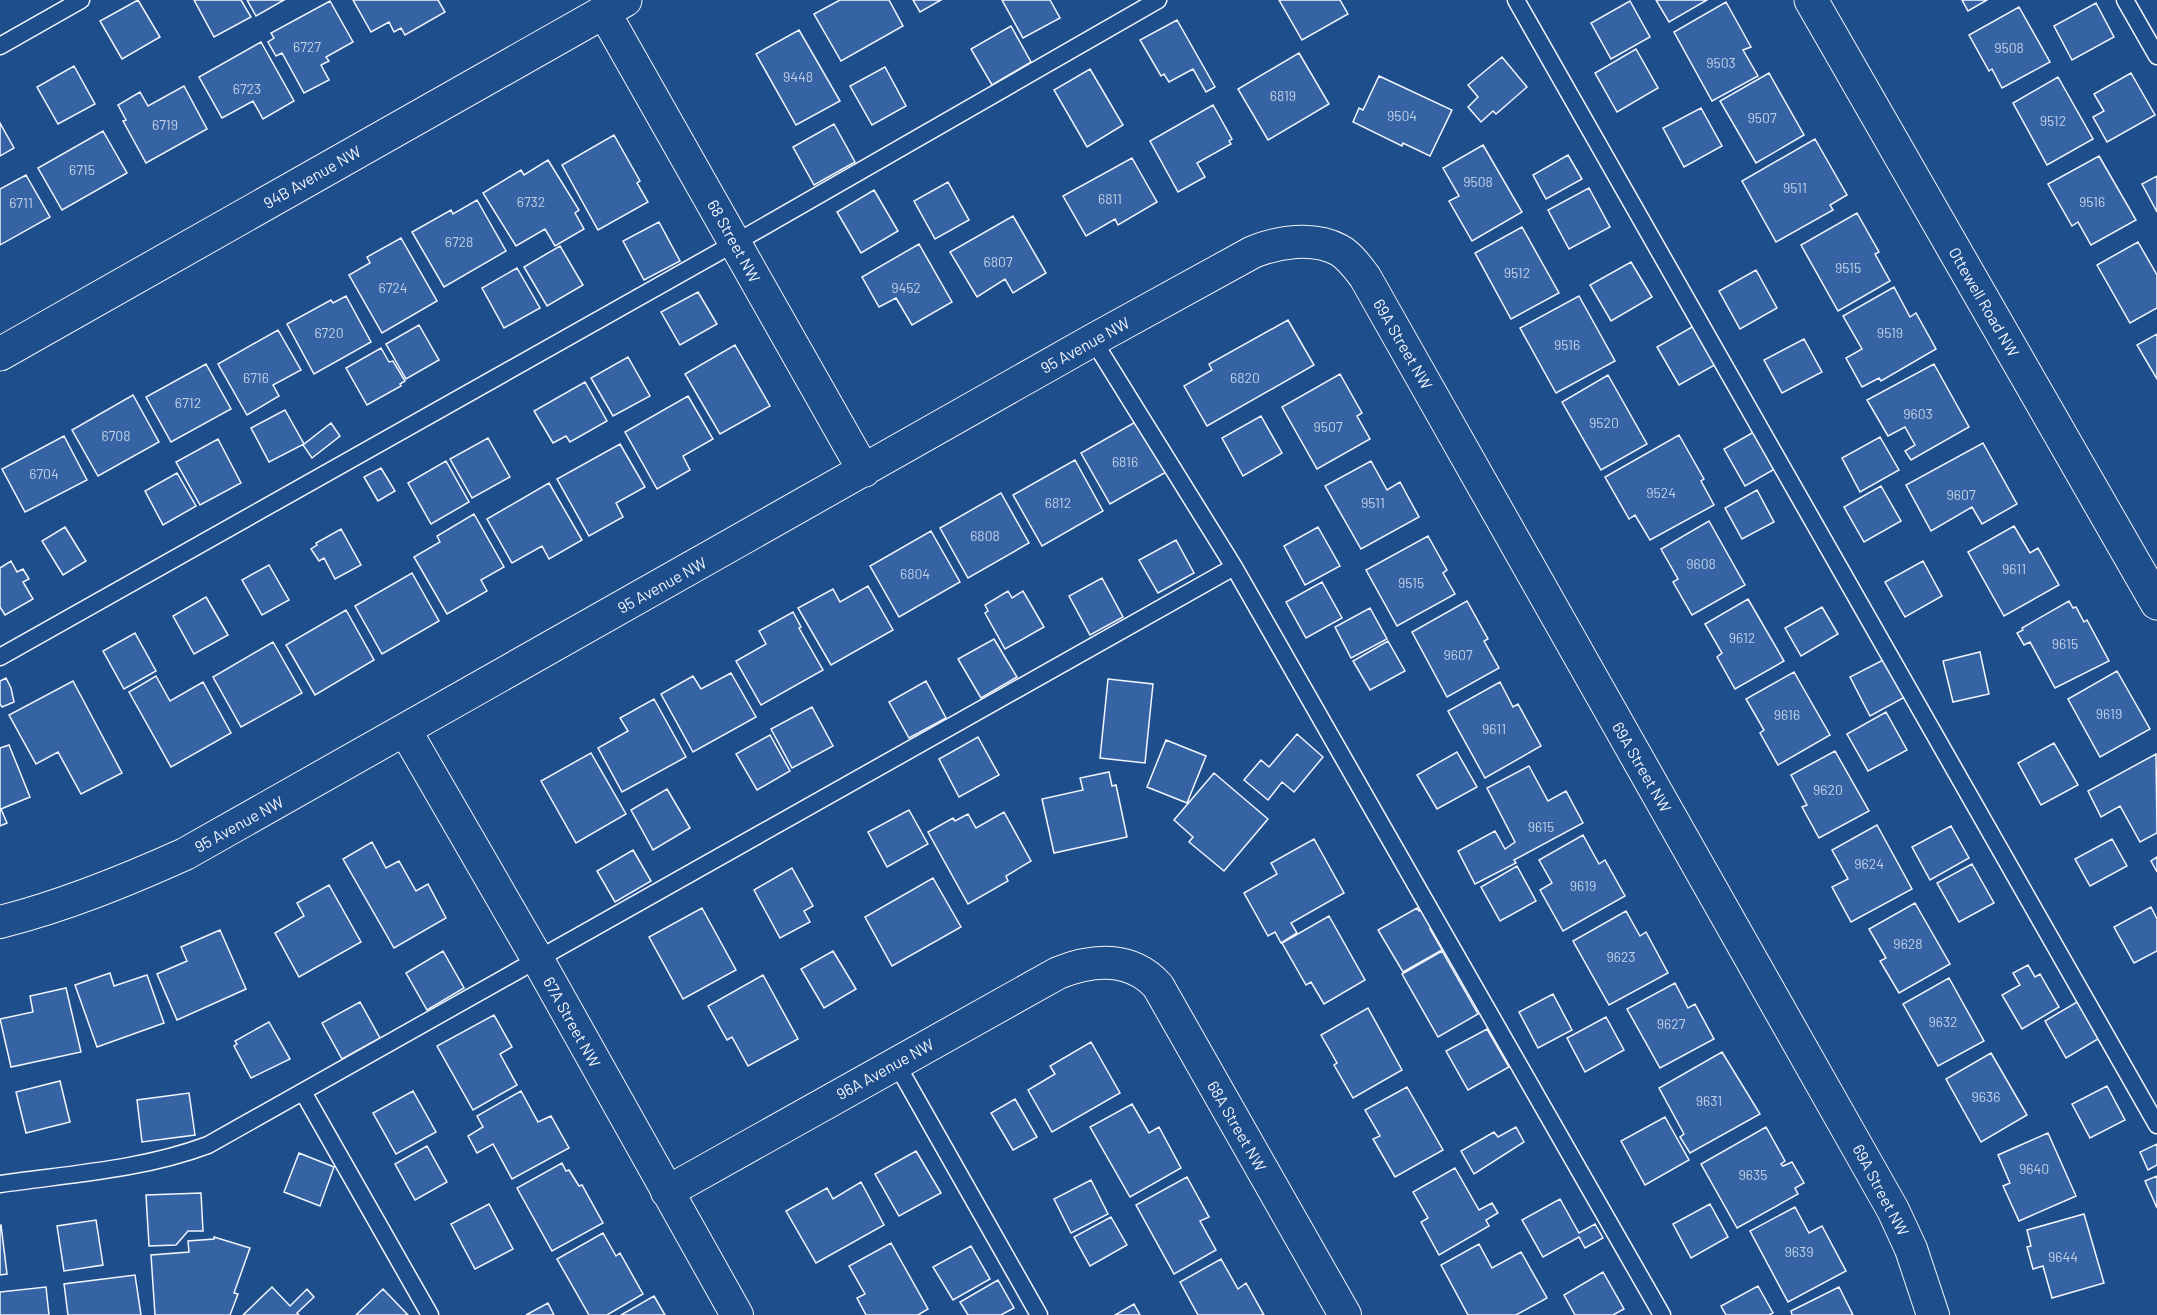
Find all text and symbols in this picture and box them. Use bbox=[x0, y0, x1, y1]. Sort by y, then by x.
house number: 6727 bbox=[293, 38, 321, 55]
house number: 9508 bbox=[1994, 39, 2024, 56]
house number: 9503 bbox=[1706, 54, 1736, 71]
house number: 9448 bbox=[783, 68, 813, 85]
house number: 6723 bbox=[233, 80, 261, 97]
house number: 6819 bbox=[1270, 87, 1296, 104]
house number: 9504 bbox=[1387, 107, 1417, 124]
house number: 9507 bbox=[1747, 109, 1777, 126]
house number: 9512 bbox=[2040, 112, 2066, 129]
house number: 6719 bbox=[152, 116, 178, 133]
street label: 94B Avenue NW bbox=[260, 141, 364, 212]
house number: 6715 bbox=[69, 161, 95, 178]
house number: 9508 bbox=[1463, 173, 1493, 190]
house number: 9511 bbox=[1783, 179, 1807, 196]
house number: 6811 bbox=[1098, 190, 1122, 207]
house number: 6732 bbox=[517, 193, 545, 210]
house number: 9516 bbox=[2079, 193, 2105, 210]
house number: 6711 bbox=[9, 194, 33, 211]
street label: 68 Street NW bbox=[704, 196, 765, 285]
house number: 6728 bbox=[445, 233, 473, 250]
street label: Ottewell Road NW bbox=[1945, 244, 2024, 360]
house number: 6807 bbox=[983, 253, 1013, 270]
house number: 9515 bbox=[1835, 259, 1861, 276]
house number: 9512 bbox=[1504, 264, 1530, 281]
house number: 6724 bbox=[378, 279, 408, 296]
house number: 9452 bbox=[891, 279, 921, 296]
street label: 69A Street NW bbox=[1370, 295, 1437, 392]
street label: 95 Avenue NW bbox=[1037, 312, 1133, 377]
house number: 6720 bbox=[314, 324, 344, 341]
house number: 9519 bbox=[1877, 324, 1903, 341]
house number: 9516 bbox=[1554, 336, 1580, 353]
house number: 6716 bbox=[243, 369, 269, 386]
house number: 6820 bbox=[1230, 369, 1260, 386]
house number: 6712 bbox=[175, 394, 201, 411]
house number: 9603 bbox=[1903, 405, 1933, 422]
house number: 9520 bbox=[1589, 414, 1619, 431]
house number: 9507 bbox=[1313, 418, 1343, 435]
house number: 6708 bbox=[101, 427, 131, 444]
house number: 6816 bbox=[1112, 453, 1138, 470]
house number: 6704 bbox=[29, 465, 59, 482]
house number: 9524 bbox=[1646, 484, 1676, 501]
house number: 9607 bbox=[1946, 486, 1976, 503]
house number: 6812 bbox=[1045, 494, 1071, 511]
house number: 9511 bbox=[1361, 494, 1385, 511]
house number: 6808 bbox=[970, 527, 1000, 544]
street label: 95 Avenue NW bbox=[614, 552, 710, 617]
house number: 9608 bbox=[1686, 555, 1716, 572]
house number: 9611 bbox=[2002, 560, 2026, 577]
house number: 6804 bbox=[900, 565, 930, 582]
house number: 9515 bbox=[1398, 574, 1424, 591]
house number: 9612 bbox=[1729, 629, 1755, 646]
house number: 9615 bbox=[2052, 635, 2078, 652]
house number: 9607 bbox=[1443, 646, 1473, 663]
house number: 9619 bbox=[2096, 705, 2122, 722]
house number: 9616 bbox=[1774, 706, 1800, 723]
street label: 69A Street NW bbox=[1609, 718, 1676, 815]
house number: 9611 bbox=[1482, 720, 1506, 737]
house number: 9620 bbox=[1813, 781, 1843, 798]
street label: 95 Avenue NW bbox=[191, 791, 287, 856]
house number: 9615 bbox=[1528, 818, 1554, 835]
house number: 9624 bbox=[1854, 855, 1884, 872]
house number: 9619 bbox=[1570, 877, 1596, 894]
house number: 9628 bbox=[1893, 935, 1923, 952]
house number: 9623 bbox=[1606, 948, 1636, 965]
street label: 67A Street NW bbox=[540, 973, 605, 1070]
house number: 9632 bbox=[1928, 1013, 1958, 1030]
house number: 9627 bbox=[1657, 1015, 1686, 1032]
street label: 96A Avenue NW bbox=[833, 1034, 937, 1103]
street label: 68A Street NW bbox=[1204, 1077, 1271, 1174]
house number: 9636 bbox=[1972, 1088, 2000, 1105]
house number: 9631 bbox=[1696, 1092, 1722, 1109]
street label: 69A Street NW bbox=[1849, 1141, 1914, 1239]
house number: 9640 bbox=[2019, 1160, 2049, 1177]
house number: 9635 bbox=[1739, 1166, 1767, 1183]
house number: 9639 bbox=[1784, 1243, 1814, 1260]
house number: 9644 bbox=[2048, 1248, 2078, 1265]

